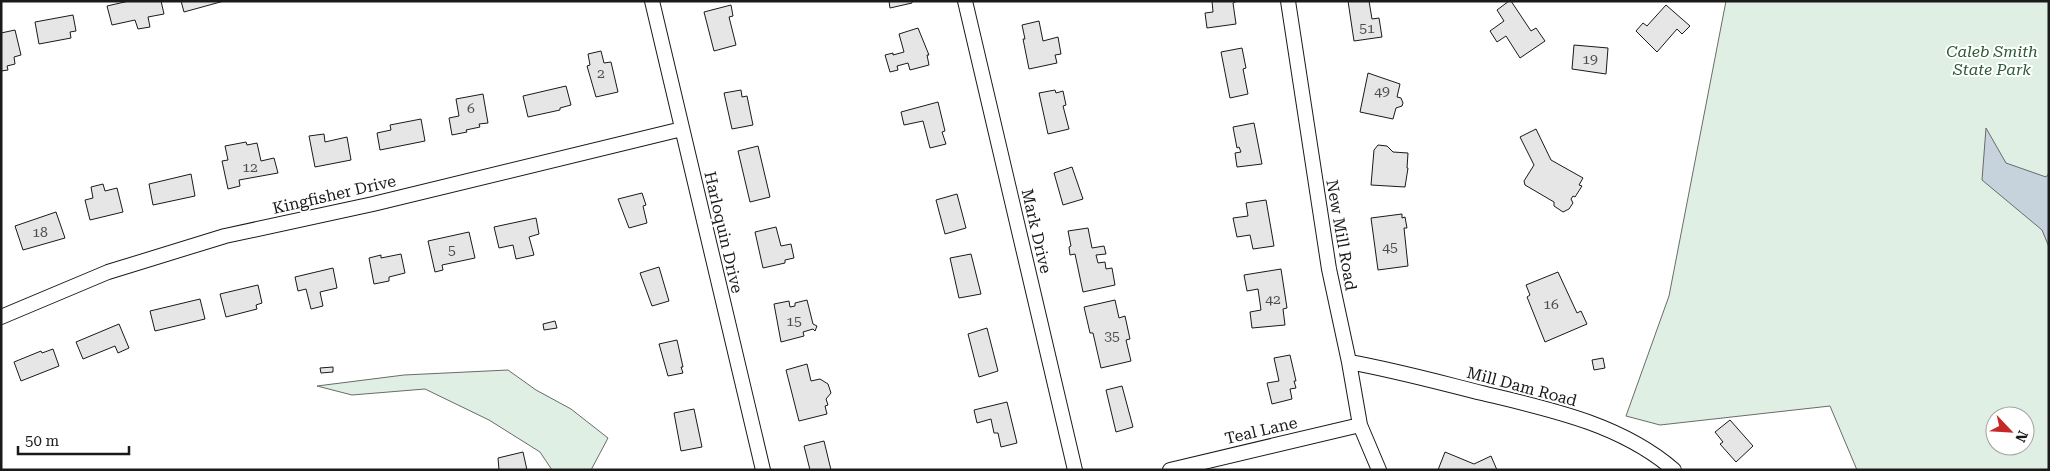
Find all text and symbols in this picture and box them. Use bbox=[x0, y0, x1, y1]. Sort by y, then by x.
house number: 51 bbox=[1359, 20, 1375, 36]
park label: Caleb Smith State Park bbox=[1946, 42, 2038, 79]
house number: 19 bbox=[1582, 51, 1598, 67]
house number: 2 bbox=[597, 65, 605, 81]
house number: 49 bbox=[1374, 83, 1390, 99]
house number: 6 bbox=[467, 100, 475, 116]
house number: 12 bbox=[242, 159, 258, 175]
street label: Harloquin Drive bbox=[700, 169, 747, 295]
street label: Kingfisher Drive bbox=[271, 171, 398, 218]
street label: New Mill Road bbox=[1322, 178, 1361, 292]
street label: Mark Drive bbox=[1018, 187, 1056, 276]
house number: 18 bbox=[32, 224, 48, 240]
house number: 45 bbox=[1382, 239, 1398, 255]
house number: 5 bbox=[448, 242, 456, 258]
house number: 42 bbox=[1265, 291, 1281, 307]
house number: 16 bbox=[1543, 296, 1559, 312]
house number: 15 bbox=[786, 313, 802, 329]
house number: 35 bbox=[1104, 328, 1120, 344]
street label: Mill Dam Road bbox=[1465, 363, 1579, 410]
north arrow bbox=[1985, 406, 2035, 456]
street label: Teal Lane bbox=[1223, 413, 1299, 448]
scale bar bbox=[18, 424, 129, 456]
text: N bbox=[2012, 428, 2031, 445]
text: 50 m bbox=[25, 432, 60, 450]

